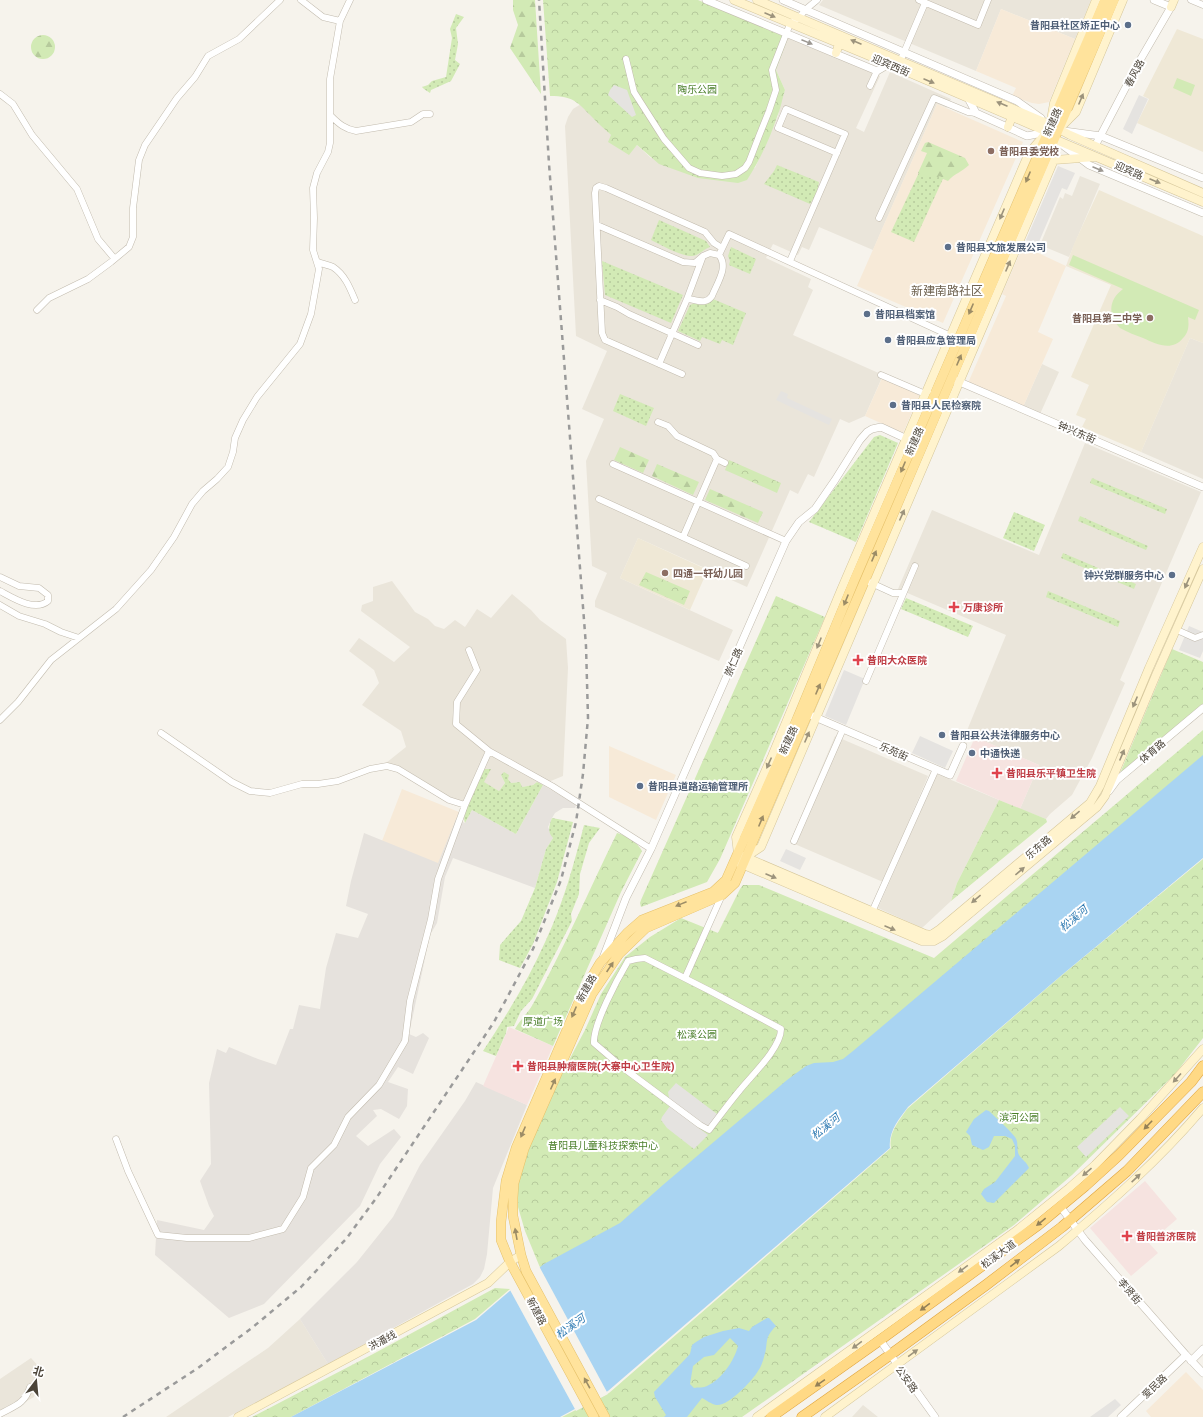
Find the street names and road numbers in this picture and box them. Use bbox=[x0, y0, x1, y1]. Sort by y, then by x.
street label: 迎宾西街 bbox=[870, 52, 912, 78]
street label: 春风路 bbox=[1122, 57, 1146, 89]
street label: 新建路 bbox=[1041, 106, 1063, 138]
street label: 迎宾路 bbox=[1113, 159, 1145, 181]
street label: 钟兴东街 bbox=[1056, 419, 1098, 445]
street label: 新建路 bbox=[903, 425, 925, 457]
street label: 崇仁路 bbox=[722, 646, 744, 678]
street label: 新建路 bbox=[776, 724, 800, 756]
street label: 体育路 bbox=[1137, 737, 1167, 765]
street label: 乐苑街 bbox=[878, 740, 910, 762]
street label: 乐东路 bbox=[1023, 833, 1053, 861]
street label: 新建路 bbox=[573, 972, 599, 1004]
street label: 松溪大道 bbox=[978, 1237, 1018, 1271]
street label: 李贤街 bbox=[1116, 1276, 1144, 1306]
street label: 新建路 bbox=[525, 1295, 549, 1327]
street label: 洪潘线 bbox=[366, 1328, 398, 1352]
street label: 公安路 bbox=[893, 1363, 921, 1395]
street label: 爱民路 bbox=[1139, 1371, 1169, 1401]

